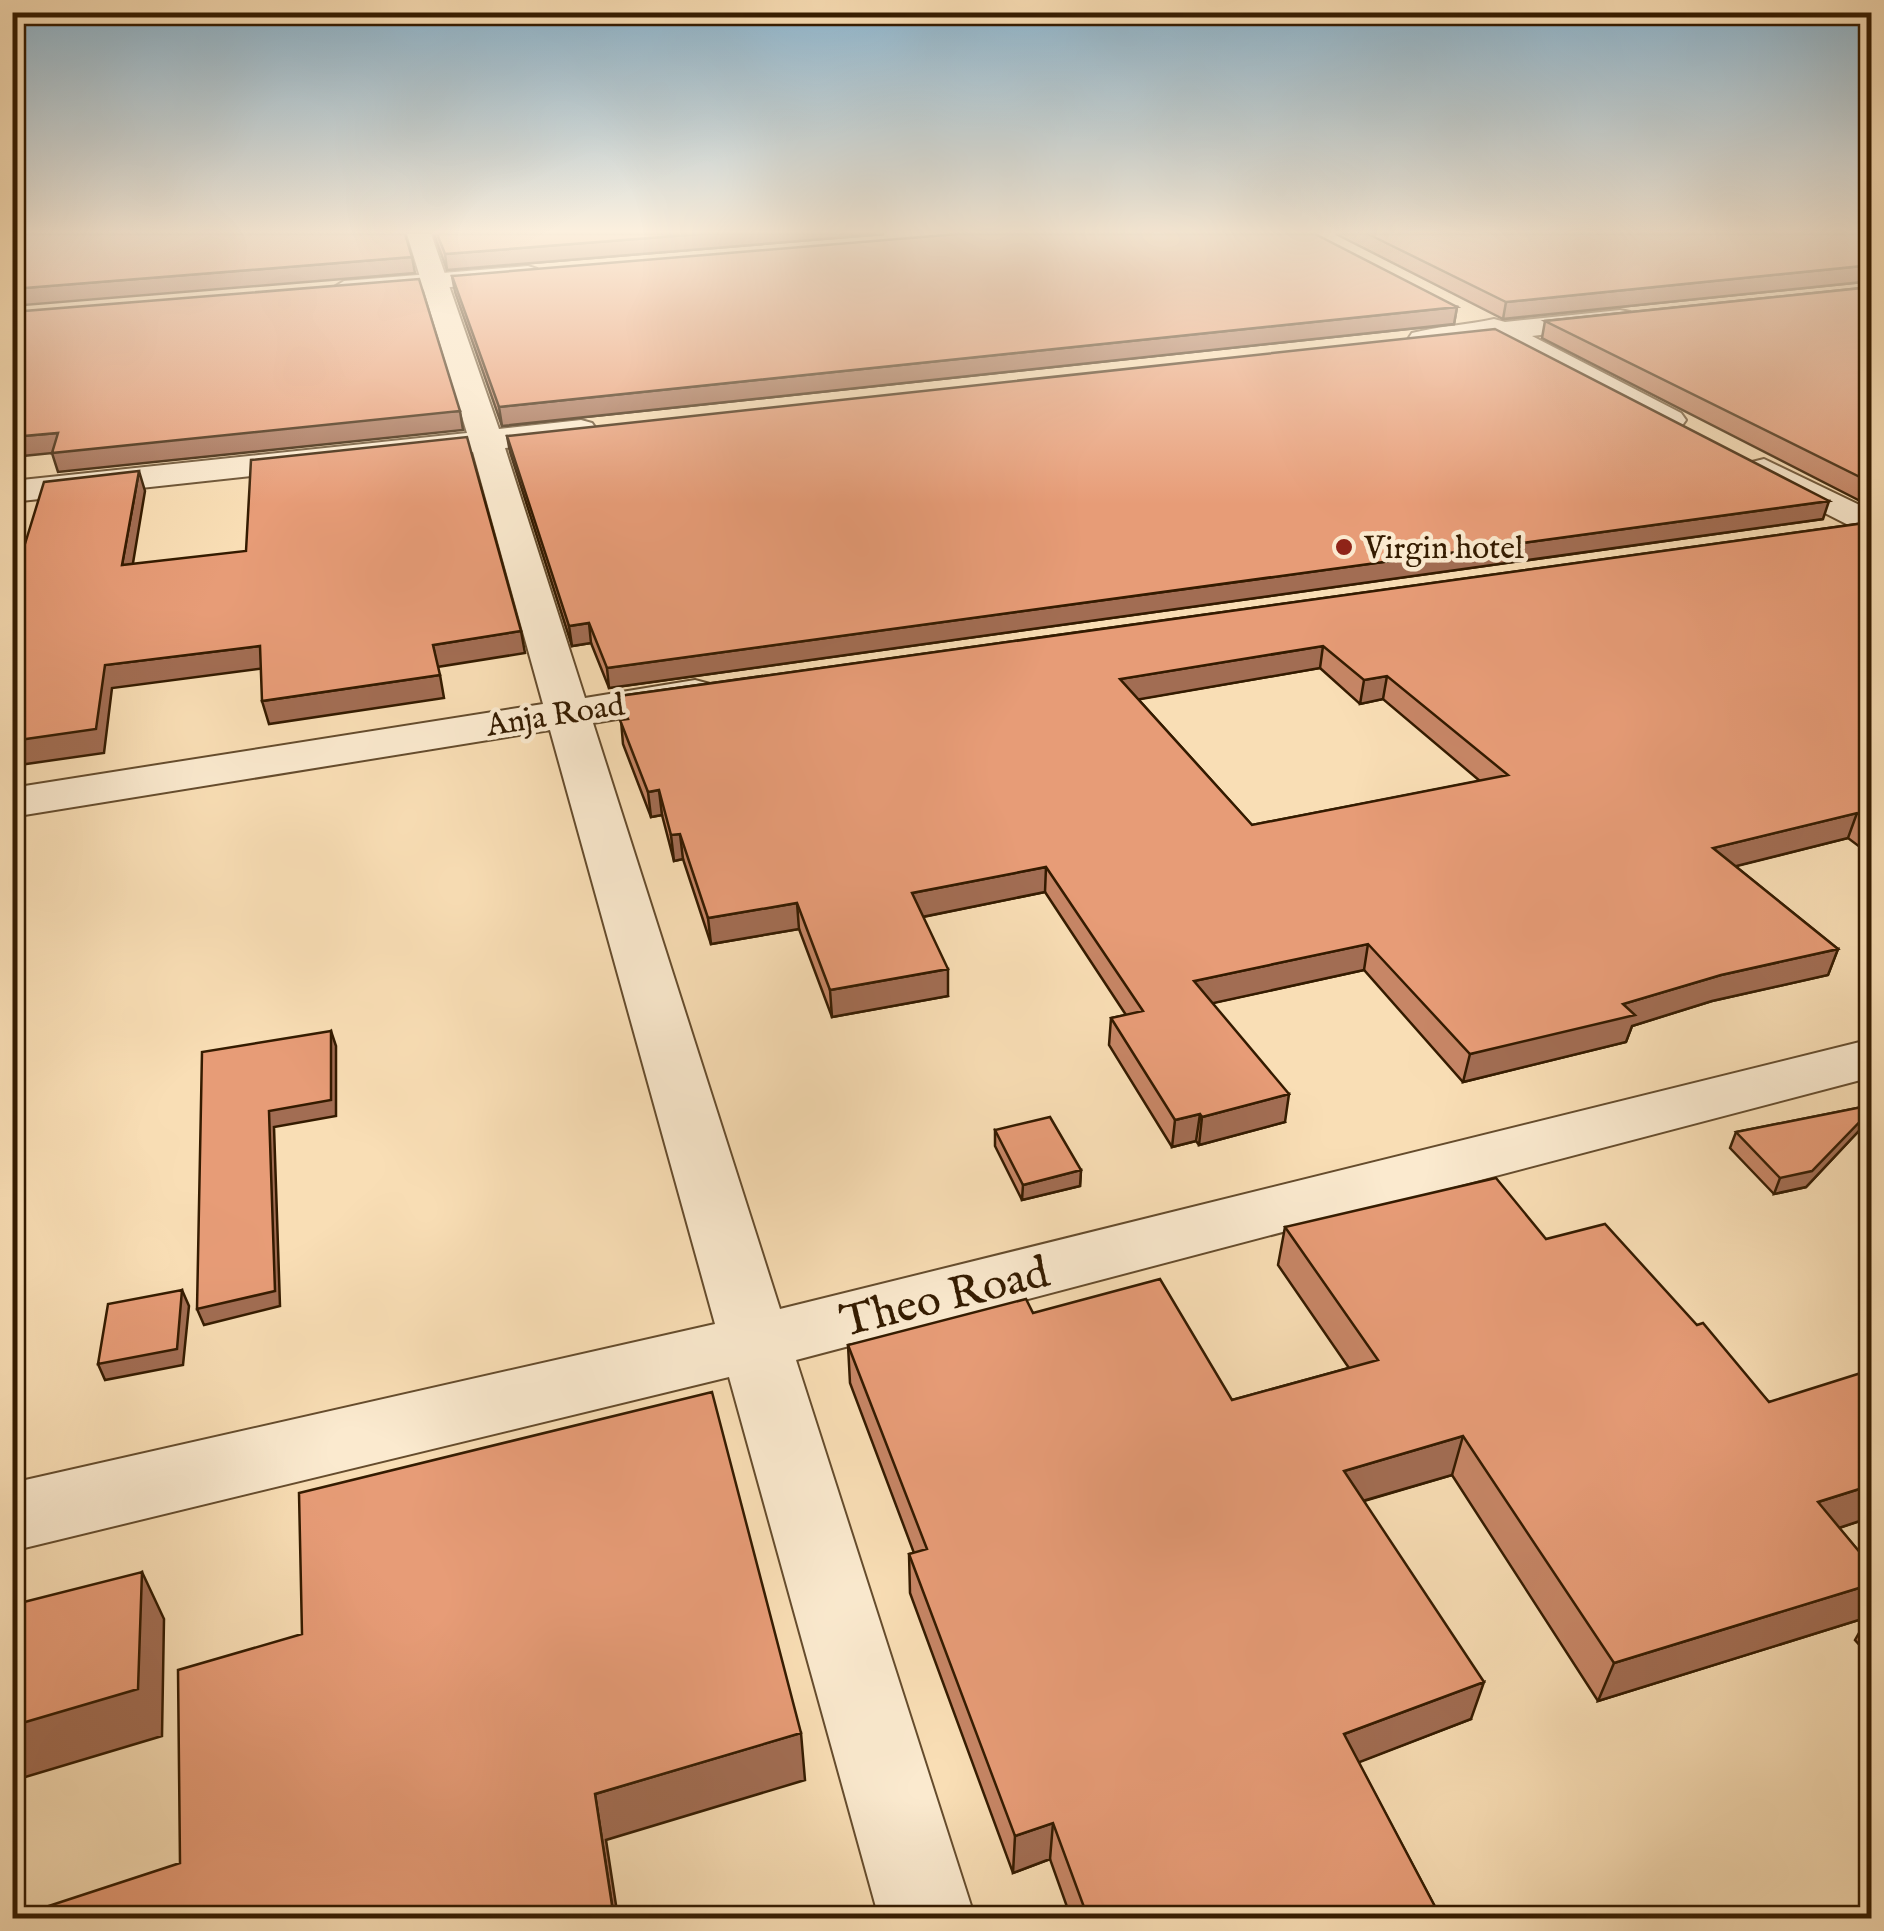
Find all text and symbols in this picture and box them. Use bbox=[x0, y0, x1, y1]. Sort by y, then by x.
place label: Virgin hotel bbox=[1363, 529, 1524, 570]
marker: Virgin hotel bbox=[1333, 536, 1355, 558]
street label: Anja Road bbox=[482, 685, 628, 748]
street label: Theo Road bbox=[835, 1245, 1056, 1352]

